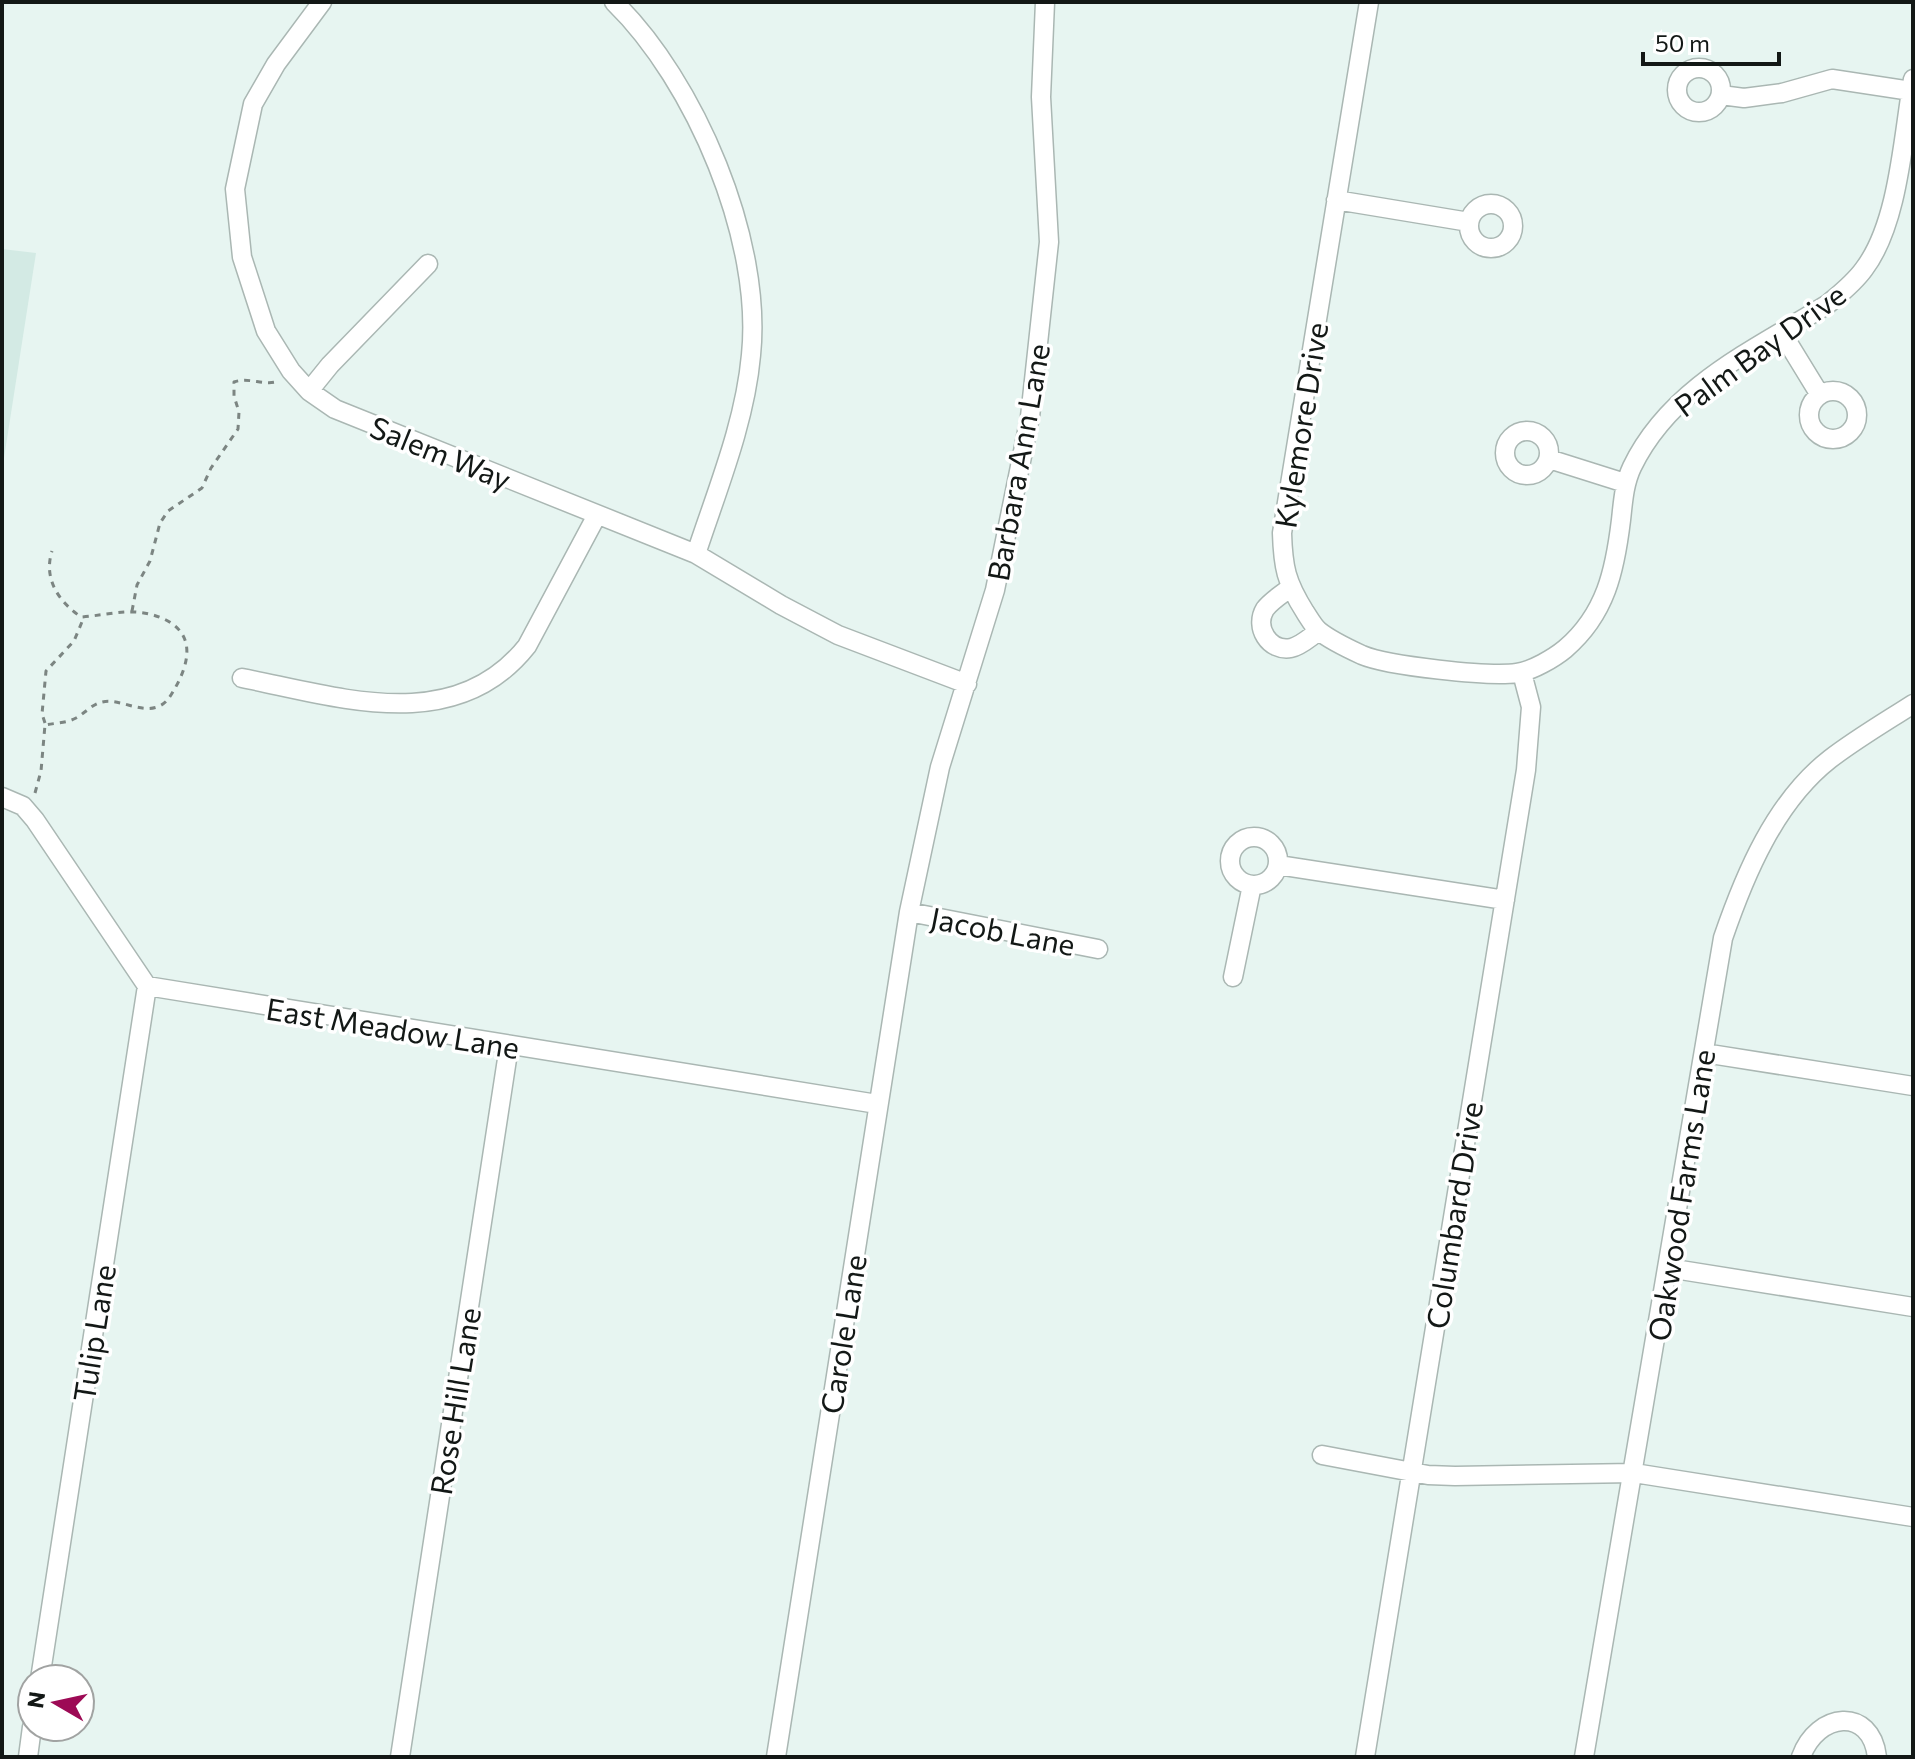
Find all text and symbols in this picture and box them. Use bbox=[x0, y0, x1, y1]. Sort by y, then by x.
scale bar bbox=[1643, 16, 1779, 66]
text: 50 m bbox=[1655, 28, 1710, 57]
street label: Palm Bay Drive bbox=[1666, 275, 1852, 423]
street label: Kylemore Drive bbox=[1265, 320, 1335, 530]
street label: Barbara Ann Lane bbox=[978, 340, 1056, 584]
street label: Salem Way bbox=[365, 407, 517, 497]
street label: Jacob Lane bbox=[928, 898, 1078, 962]
street label: East Meadow Lane bbox=[264, 989, 522, 1065]
street label: Oakwood Farms Lane bbox=[1639, 1047, 1721, 1343]
street label: Columbard Drive bbox=[1417, 1099, 1489, 1331]
street label: Carole Lane bbox=[811, 1252, 873, 1416]
street label: Tulip Lane bbox=[64, 1262, 122, 1404]
street label: Rose Hill Lane bbox=[421, 1305, 487, 1497]
north arrow bbox=[16, 1663, 96, 1743]
text: N bbox=[21, 1690, 50, 1710]

